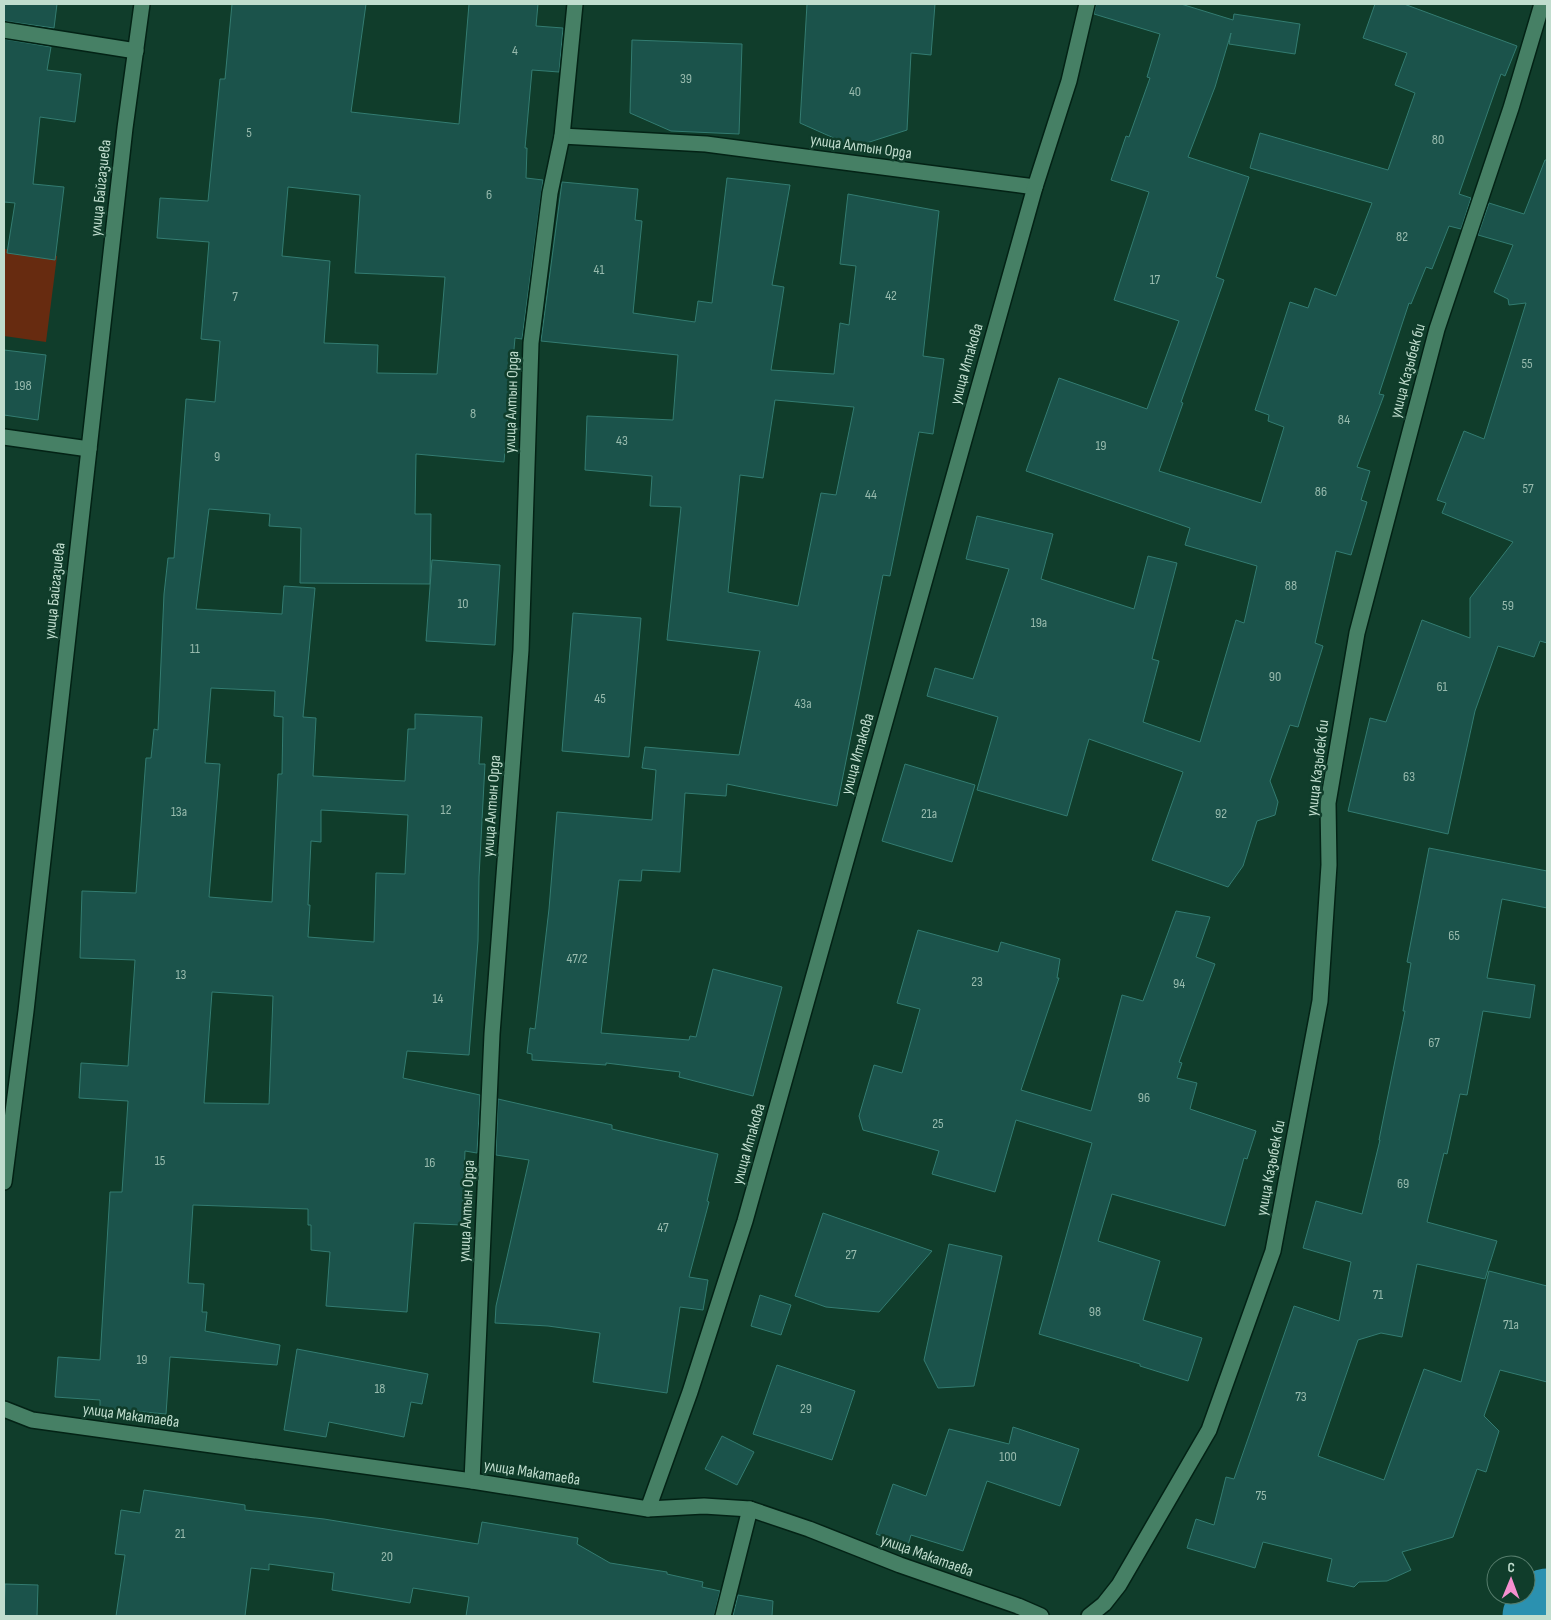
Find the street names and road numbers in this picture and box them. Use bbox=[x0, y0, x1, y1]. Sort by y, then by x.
street label: улица Алтын Орда bbox=[809, 130, 913, 164]
street label: улица Байгазиева bbox=[86, 139, 116, 237]
street label: улица Итакова bbox=[946, 321, 988, 407]
street label: улица Казыбек би bbox=[1386, 322, 1430, 420]
street label: улица Алтын Орда bbox=[501, 351, 523, 453]
street label: улица Байгазиева bbox=[40, 542, 70, 640]
street label: улица Итакова bbox=[837, 711, 879, 797]
street label: улица Казыбек би bbox=[1303, 719, 1333, 817]
street label: улица Алтын Орда bbox=[479, 754, 505, 858]
street label: улица Итакова bbox=[728, 1101, 770, 1187]
street label: улица Казыбек би bbox=[1252, 1119, 1290, 1217]
street label: улица Алтын Орда bbox=[455, 1159, 479, 1263]
street label: улица Макатаева bbox=[82, 1400, 180, 1432]
street label: улица Макатаева bbox=[482, 1456, 582, 1490]
street label: улица Макатаева bbox=[878, 1530, 976, 1582]

